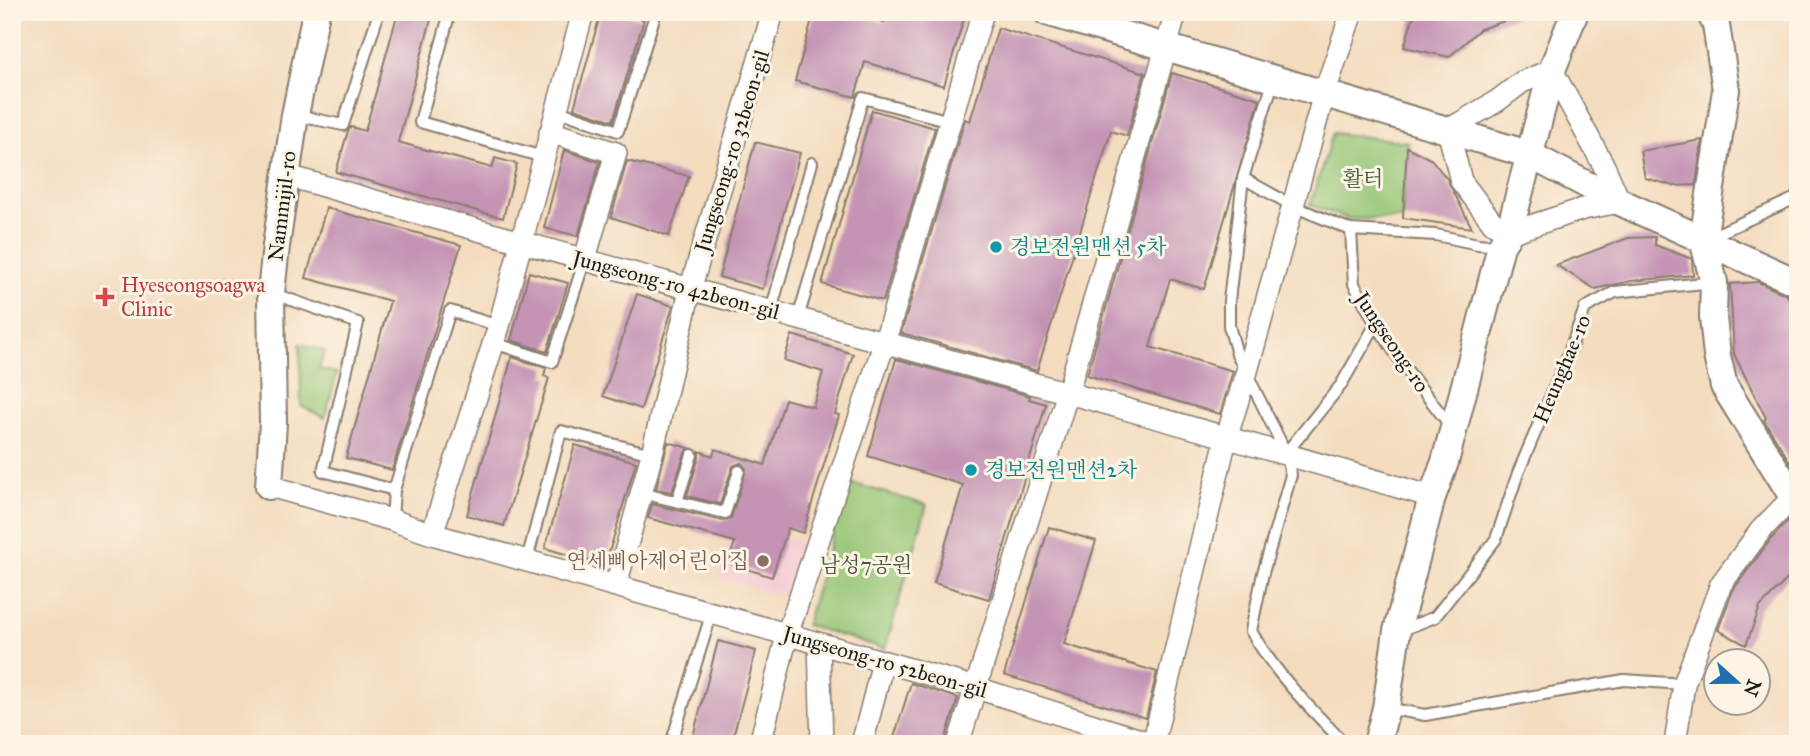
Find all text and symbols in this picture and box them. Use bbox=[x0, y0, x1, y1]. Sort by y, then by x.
street label: Jungseong-ro 32beon-gil bbox=[688, 46, 775, 257]
street label: Nammijil-ro bbox=[262, 149, 302, 263]
park label: 활터 bbox=[1343, 166, 1383, 192]
place label: 경보전원맨션 5차 bbox=[1010, 234, 1167, 260]
marker: 경보전원맨션 5차 bbox=[988, 239, 1004, 255]
street label: Jungseong-ro 42beon-gil bbox=[568, 244, 783, 325]
place label: Hyeseongsoagwa Clinic bbox=[121, 272, 265, 322]
street label: Jungseong-ro bbox=[1348, 285, 1435, 397]
marker: Hyeseongsoagwa Clinic bbox=[95, 287, 115, 307]
street label: Heunghae-ro bbox=[1527, 311, 1597, 427]
place label: 경보전원맨션2차 bbox=[985, 457, 1138, 483]
marker: 경보전원맨션2차 bbox=[963, 462, 979, 478]
place label: 연세삐아제어린이집 bbox=[566, 548, 749, 574]
park label: 남성7공원 bbox=[820, 552, 912, 578]
marker: 연세삐아제어린이집 bbox=[755, 553, 771, 569]
street label: Jungseong-ro 52beon-gil bbox=[778, 620, 990, 704]
north arrow bbox=[1702, 648, 1772, 718]
text: N bbox=[1739, 676, 1766, 700]

